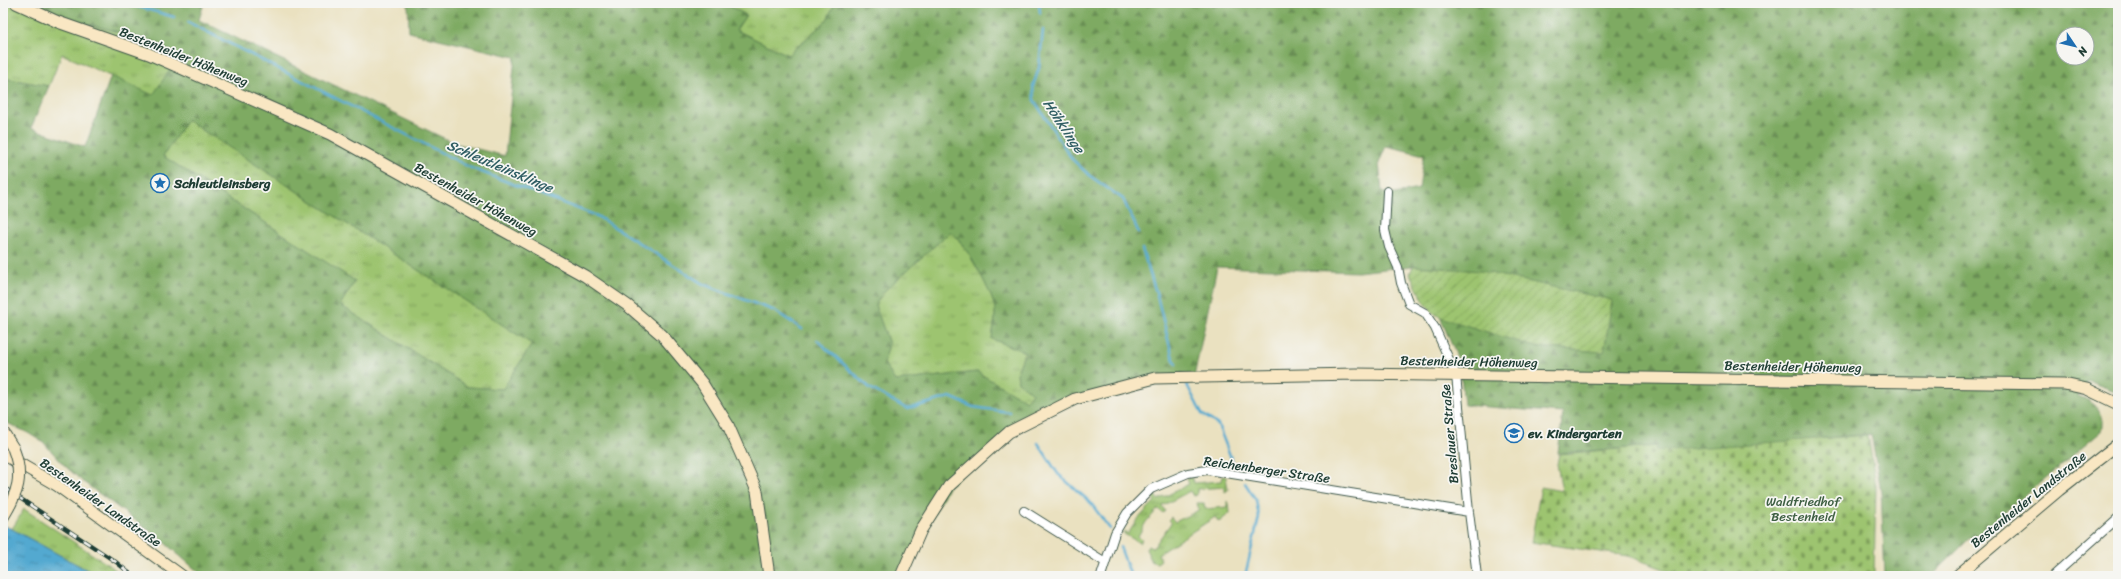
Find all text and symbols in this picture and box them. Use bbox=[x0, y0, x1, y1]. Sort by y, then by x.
street label: Bestenheider Höhenweg bbox=[116, 20, 252, 93]
north arrow bbox=[2055, 26, 2095, 66]
text: N bbox=[2073, 42, 2093, 60]
water label: Höhklinge bbox=[1036, 94, 1092, 160]
water label: Schleutleinsklinge bbox=[443, 133, 558, 201]
street label: Bestenheider Höhenweg bbox=[410, 156, 542, 243]
place icon: Schleutleinsberg bbox=[149, 172, 171, 194]
place label: Schleutleinsberg bbox=[173, 172, 271, 195]
street label: Bestenheider Höhenweg bbox=[1400, 349, 1538, 374]
street label: Bestenheider Höhenweg bbox=[1724, 354, 1862, 379]
street label: Breslauer Straße bbox=[1434, 383, 1465, 485]
school or university icon: ev. Kindergarten bbox=[1503, 422, 1525, 444]
place label: ev. Kindergarten bbox=[1527, 422, 1623, 445]
street label: Bestenheider Landstraße bbox=[1965, 445, 2092, 554]
street label: Reichenberger Straße bbox=[1202, 449, 1332, 490]
street label: Bestenheider Landstraße bbox=[35, 452, 167, 553]
park label: Waldfriedhof Bestenheid bbox=[1766, 490, 1842, 528]

